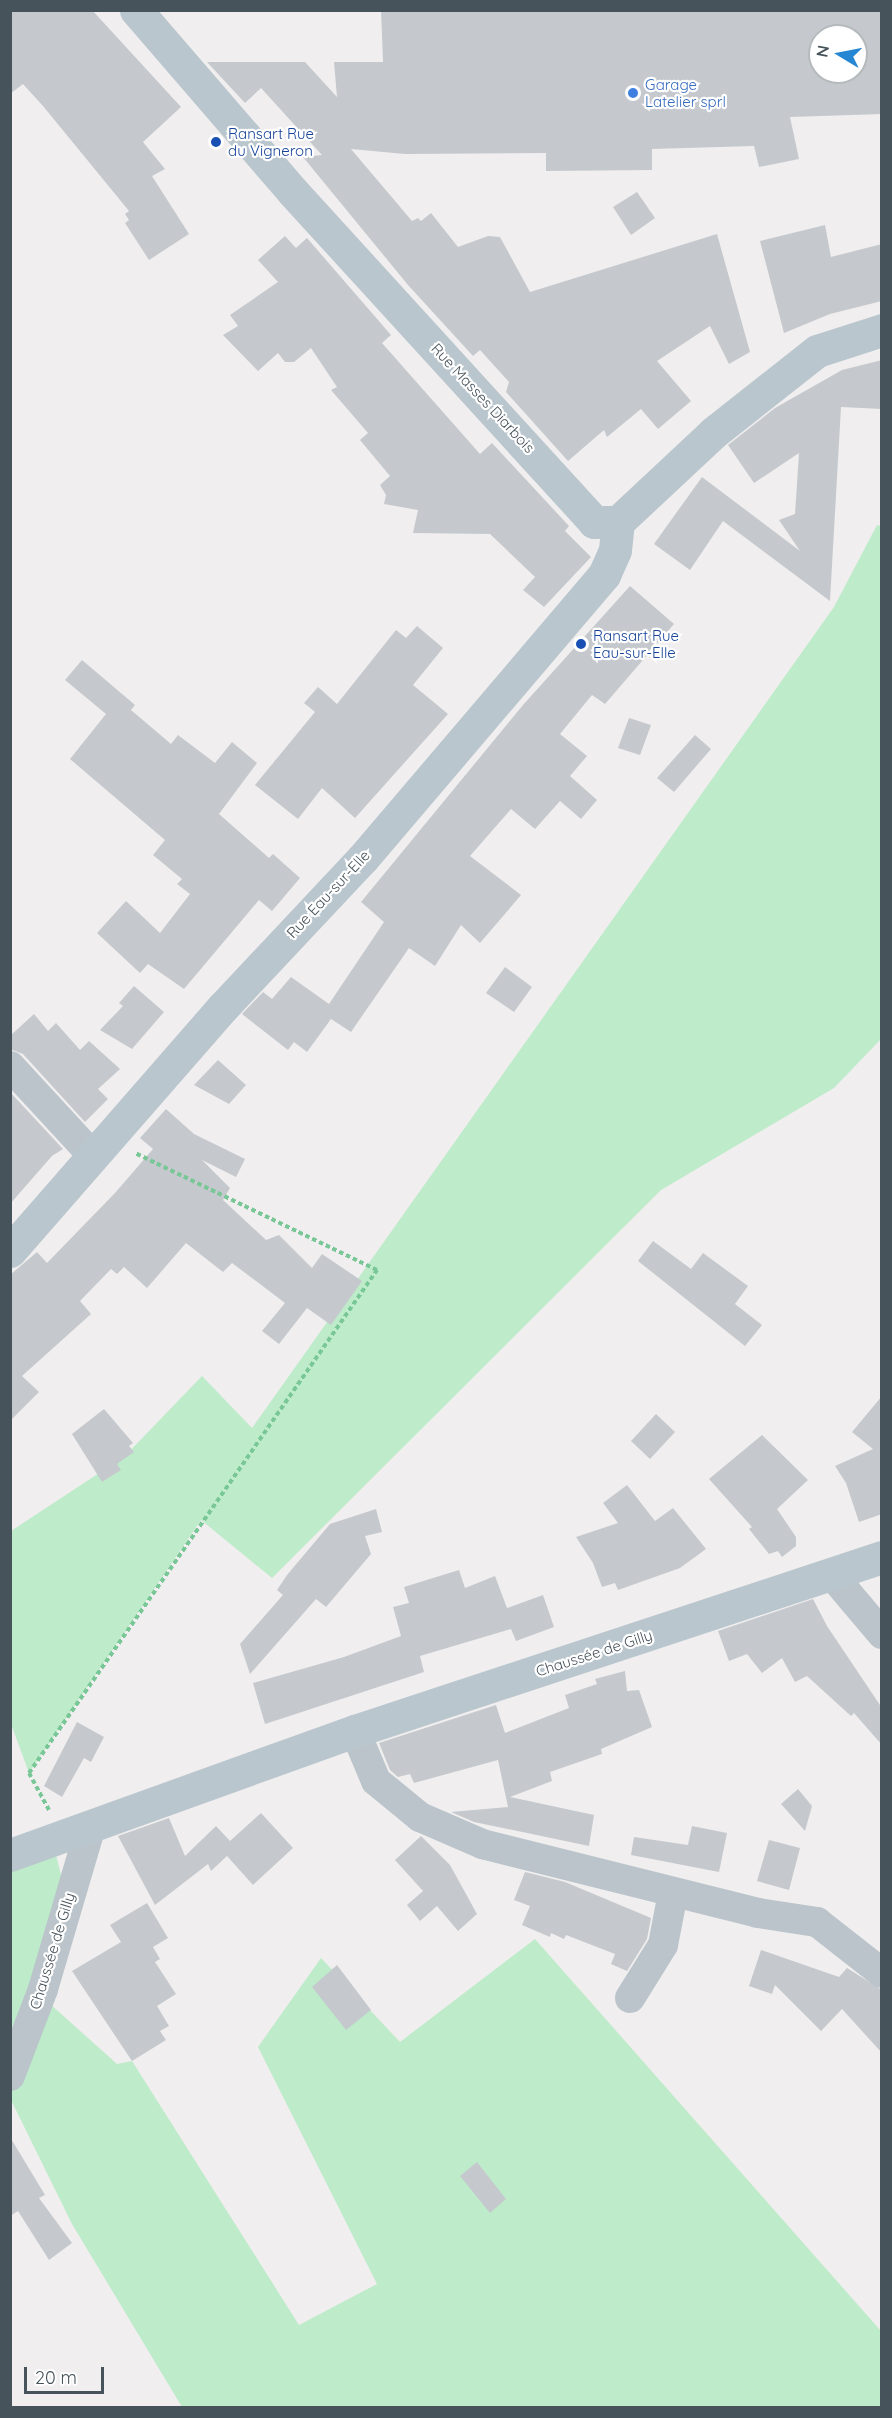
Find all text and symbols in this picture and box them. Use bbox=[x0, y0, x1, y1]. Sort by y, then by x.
north arrow bbox=[808, 24, 868, 84]
text: N bbox=[811, 44, 833, 59]
place label: Garage Latelier sprl bbox=[645, 75, 726, 110]
marker: Garage Latelier sprl bbox=[626, 86, 640, 100]
place label: Ransart Rue du Vigneron bbox=[228, 124, 314, 159]
marker: Ransart Rue du Vigneron bbox=[209, 135, 223, 149]
street label: Rue Masses Diarbois bbox=[428, 339, 538, 457]
place label: Ransart Rue Eau-sur-Elle bbox=[593, 626, 679, 661]
marker: Ransart Rue Eau-sur-Elle bbox=[574, 637, 588, 651]
street label: Rue Eau-sur-Elle bbox=[283, 846, 373, 942]
street label: Chaussée de Gilly bbox=[533, 1626, 655, 1680]
street label: Chaussée de Gilly bbox=[26, 1890, 78, 2012]
scale bar bbox=[27, 2355, 106, 2393]
text: 20 m bbox=[35, 2366, 77, 2389]

